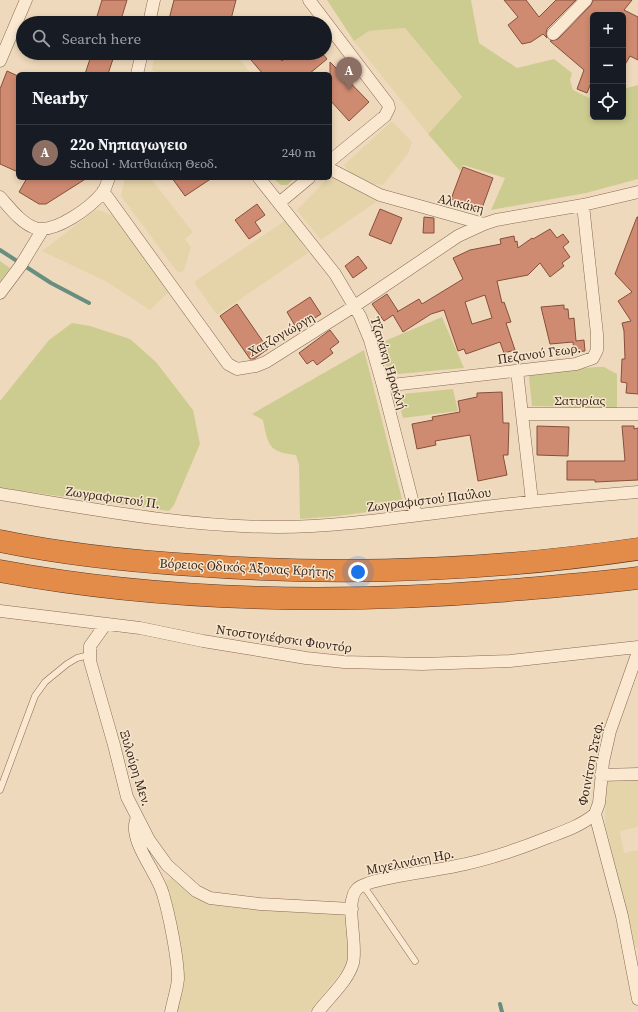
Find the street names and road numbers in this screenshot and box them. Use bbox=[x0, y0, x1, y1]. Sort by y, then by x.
street label: Αλικάκη bbox=[436, 190, 486, 217]
street label: Χατζογιώργη bbox=[245, 309, 318, 360]
street label: Τζανάκη Ηρακλή bbox=[366, 315, 411, 412]
street label: Πεζανού Γεωρ. bbox=[496, 339, 582, 368]
street label: Σατυρίας bbox=[554, 392, 606, 409]
street label: Ζωγραφιστού Π. bbox=[65, 482, 161, 513]
street label: Ζωγραφιστού Παύλου bbox=[366, 483, 492, 516]
street label: Βόρειος Οδικός Άξονας Κρήτης bbox=[159, 554, 335, 581]
street label: Ντοστογιέφσκι Φιοντόρ bbox=[215, 621, 353, 656]
street label: Φοινίτση Στεφ. bbox=[574, 719, 607, 807]
street label: Ξυλούρη Μεν. bbox=[116, 728, 155, 808]
street label: Μιχελινάκη Ηρ. bbox=[365, 845, 455, 878]

